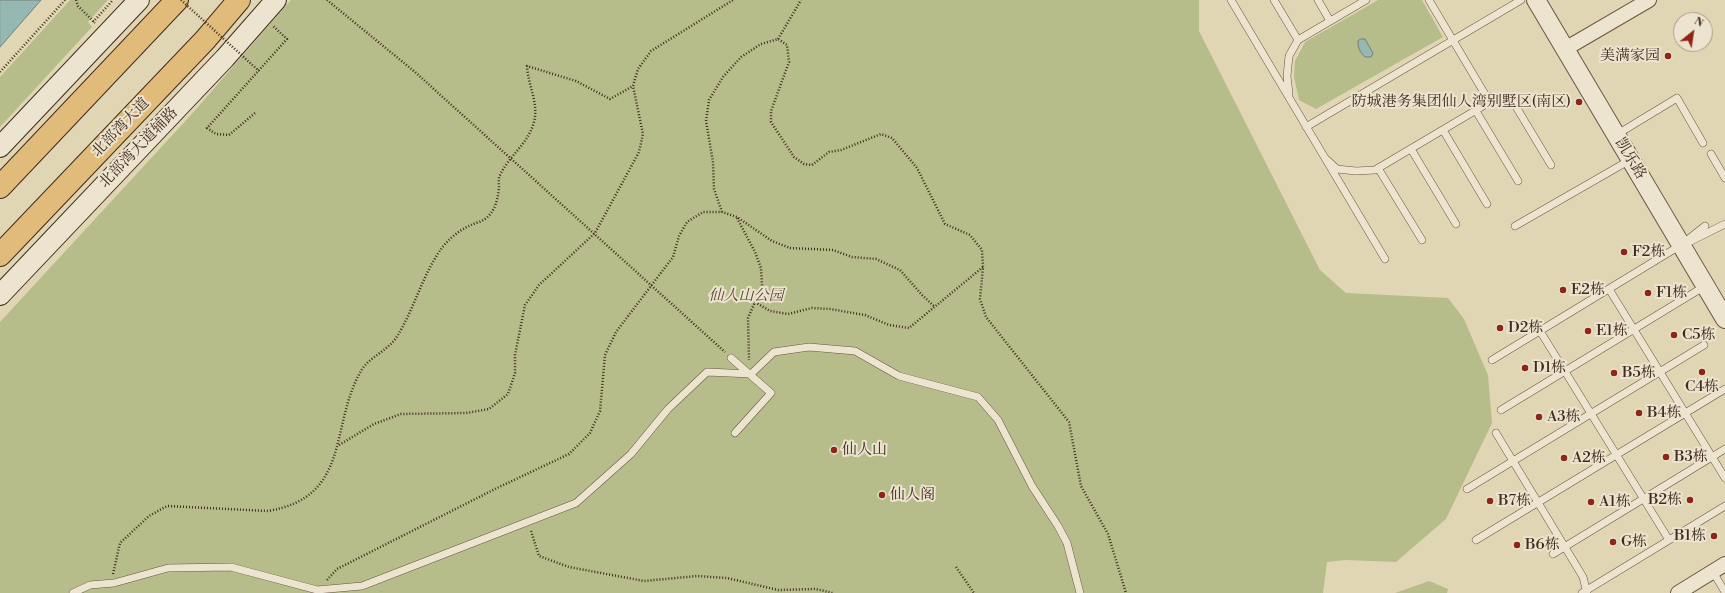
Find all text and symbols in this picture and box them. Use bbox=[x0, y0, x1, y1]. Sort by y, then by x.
north arrow bbox=[1673, 12, 1713, 52]
text: N bbox=[1691, 14, 1706, 31]
place label: 美满家园 bbox=[1600, 47, 1660, 65]
marker: 美满家园 bbox=[1663, 51, 1673, 61]
place label: 防城港务集团仙人湾别墅区(南区) bbox=[1352, 93, 1571, 111]
street label: 北部湾大道 bbox=[88, 95, 154, 161]
marker: 防城港务集团仙人湾别墅区(南区) bbox=[1574, 97, 1584, 107]
street label: 北部湾大道辅路 bbox=[96, 104, 182, 192]
street label: 凯乐路 bbox=[1611, 135, 1649, 183]
place label: F2栋 bbox=[1632, 243, 1665, 261]
marker: F2栋 bbox=[1619, 247, 1629, 257]
place label: E2栋 bbox=[1571, 281, 1605, 299]
place label: F1栋 bbox=[1656, 284, 1687, 302]
marker: E2栋 bbox=[1558, 285, 1568, 295]
park label: 仙人山公园 bbox=[709, 287, 783, 305]
marker: F1栋 bbox=[1643, 288, 1653, 298]
place label: D2栋 bbox=[1508, 319, 1543, 337]
place label: E1栋 bbox=[1596, 322, 1628, 340]
marker: D2栋 bbox=[1495, 323, 1505, 333]
marker: E1栋 bbox=[1583, 326, 1593, 336]
place label: C5栋 bbox=[1682, 326, 1716, 344]
marker: C5栋 bbox=[1669, 330, 1679, 340]
place label: D1栋 bbox=[1533, 359, 1566, 377]
marker: D1栋 bbox=[1520, 363, 1530, 373]
place label: B5栋 bbox=[1622, 364, 1656, 382]
marker: C4栋 bbox=[1697, 367, 1707, 377]
marker: B5栋 bbox=[1609, 368, 1619, 378]
place label: C4栋 bbox=[1685, 378, 1719, 396]
place label: B4栋 bbox=[1647, 404, 1681, 422]
place label: A3栋 bbox=[1547, 408, 1581, 426]
marker: B4栋 bbox=[1634, 408, 1644, 418]
marker: A3栋 bbox=[1534, 412, 1544, 422]
place label: 仙人山 bbox=[842, 441, 887, 459]
marker: 仙人山 bbox=[829, 445, 839, 455]
place label: B3栋 bbox=[1674, 448, 1708, 466]
place label: A2栋 bbox=[1572, 449, 1606, 467]
marker: B3栋 bbox=[1661, 452, 1671, 462]
marker: A2栋 bbox=[1559, 453, 1569, 463]
place label: 仙人阁 bbox=[890, 486, 935, 504]
marker: 仙人阁 bbox=[877, 490, 887, 500]
place label: B2栋 bbox=[1648, 491, 1682, 509]
place label: B7栋 bbox=[1498, 492, 1531, 510]
place label: A1栋 bbox=[1599, 493, 1631, 511]
marker: B2栋 bbox=[1685, 495, 1695, 505]
marker: B7栋 bbox=[1485, 496, 1495, 506]
marker: A1栋 bbox=[1586, 497, 1596, 507]
place label: B1栋 bbox=[1674, 527, 1706, 545]
marker: B1栋 bbox=[1709, 531, 1719, 541]
place label: G栋 bbox=[1621, 533, 1647, 551]
place label: B6栋 bbox=[1525, 536, 1560, 554]
marker: G栋 bbox=[1608, 537, 1618, 547]
marker: B6栋 bbox=[1512, 540, 1522, 550]

